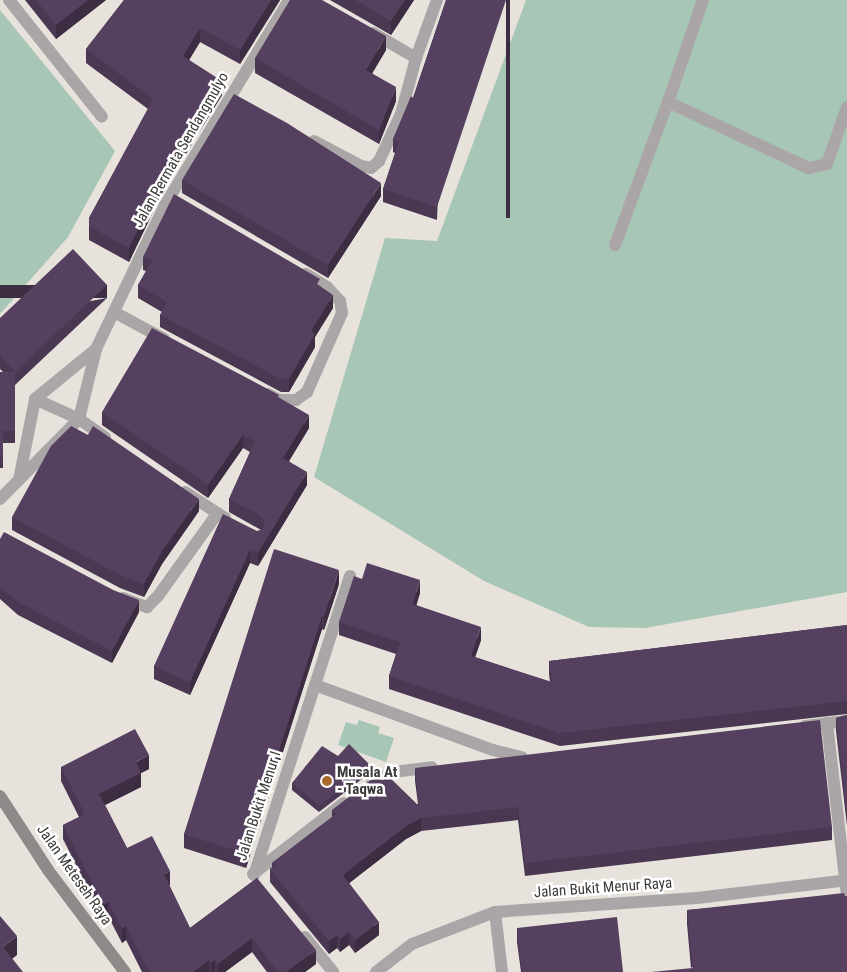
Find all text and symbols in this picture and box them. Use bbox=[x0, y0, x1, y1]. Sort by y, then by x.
street label: Jalan Permata Sendangmulyo bbox=[129, 69, 233, 231]
street label: Jalan Bukit Menur I bbox=[233, 749, 285, 863]
place label: Musala At - Taqwa bbox=[337, 763, 397, 798]
marker: Musala At - Taqwa bbox=[321, 775, 333, 787]
street label: Jalan Meteseh Raya bbox=[33, 821, 115, 929]
street label: Jalan Bukit Menur Raya bbox=[533, 874, 673, 902]

